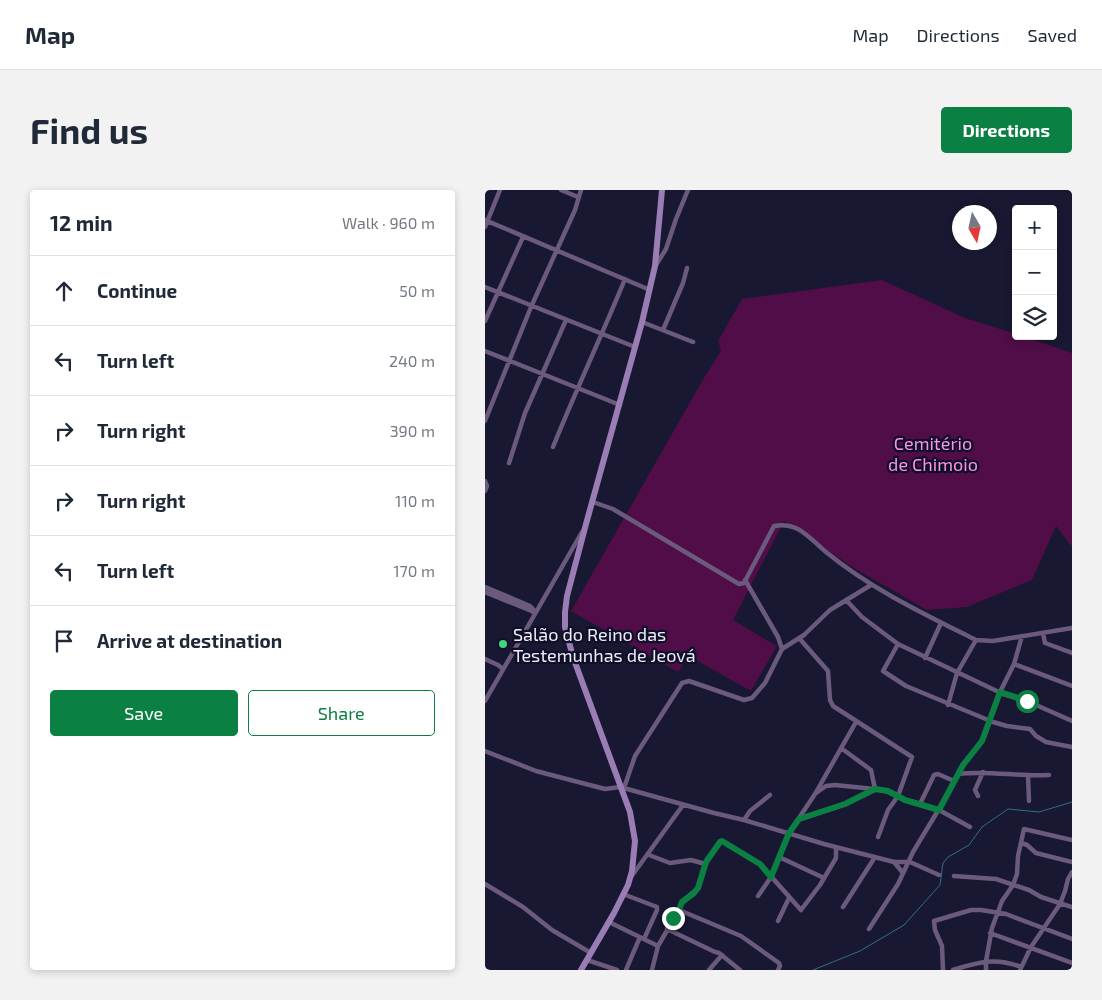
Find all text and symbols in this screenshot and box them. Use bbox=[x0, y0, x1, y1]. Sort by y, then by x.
text: Map bbox=[25, 20, 75, 49]
text: Map bbox=[852, 24, 889, 46]
text: Directions bbox=[917, 24, 1000, 46]
text: Saved bbox=[1028, 24, 1077, 46]
button: Directions bbox=[941, 107, 1072, 153]
text: Find us bbox=[30, 109, 148, 151]
north arrow bbox=[952, 205, 997, 250]
map controls bbox=[1012, 205, 1057, 340]
button: + bbox=[1012, 205, 1057, 250]
text: 12 min bbox=[50, 210, 113, 235]
text: Walk · 960 m bbox=[342, 213, 435, 232]
button: − bbox=[1012, 250, 1057, 295]
icon: ahead bbox=[50, 277, 78, 305]
text: Continue bbox=[97, 279, 177, 302]
text: 50 m bbox=[399, 281, 435, 300]
button: layers bbox=[1012, 295, 1057, 340]
icon: left bbox=[50, 347, 78, 375]
text: Turn left bbox=[97, 349, 174, 372]
text: 240 m bbox=[389, 351, 435, 370]
icon: right bbox=[50, 417, 78, 445]
text: Turn right bbox=[97, 419, 185, 442]
text: 390 m bbox=[390, 421, 435, 440]
park label: Cemitério de Chimoio bbox=[888, 432, 978, 475]
icon: right bbox=[50, 487, 78, 515]
text: Turn right bbox=[97, 489, 185, 512]
text: 110 m bbox=[395, 491, 435, 510]
icon: left bbox=[50, 557, 78, 585]
text: Turn left bbox=[97, 559, 174, 582]
text: 170 m bbox=[393, 561, 435, 580]
place label: Salão do Reino das Testemunhas de Jeová bbox=[513, 623, 696, 666]
icon: arrive bbox=[50, 627, 78, 655]
text: Arrive at destination bbox=[97, 629, 282, 652]
marker: Salão do Reino das Testemunhas de Jeová bbox=[497, 638, 509, 650]
button: Save bbox=[50, 690, 238, 736]
button: Share bbox=[248, 690, 435, 736]
route start bbox=[1016, 690, 1039, 713]
route end bbox=[662, 907, 685, 930]

